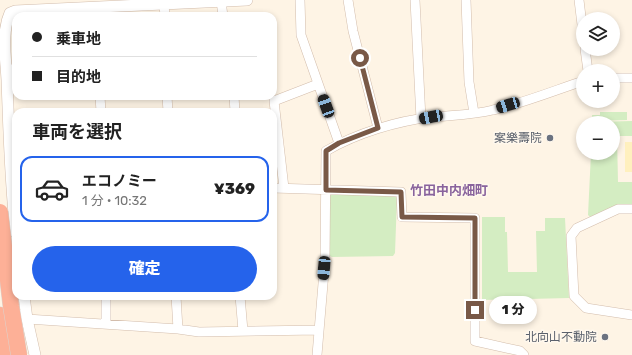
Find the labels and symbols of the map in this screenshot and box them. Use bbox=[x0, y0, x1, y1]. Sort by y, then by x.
route start bbox=[351, 49, 369, 67]
car bbox=[316, 93, 336, 119]
car bbox=[495, 96, 521, 114]
car bbox=[418, 109, 444, 125]
place label: 案樂壽院 bbox=[494, 131, 542, 145]
marker: 案樂壽院 bbox=[545, 133, 555, 143]
district label: 竹田中内畑町 bbox=[410, 183, 488, 198]
car bbox=[317, 256, 331, 280]
callout: 1 分 bbox=[489, 296, 537, 324]
route end bbox=[466, 301, 484, 319]
place label: 北向山不動院 bbox=[525, 330, 597, 344]
marker: 北向山不動院 bbox=[600, 332, 610, 342]

